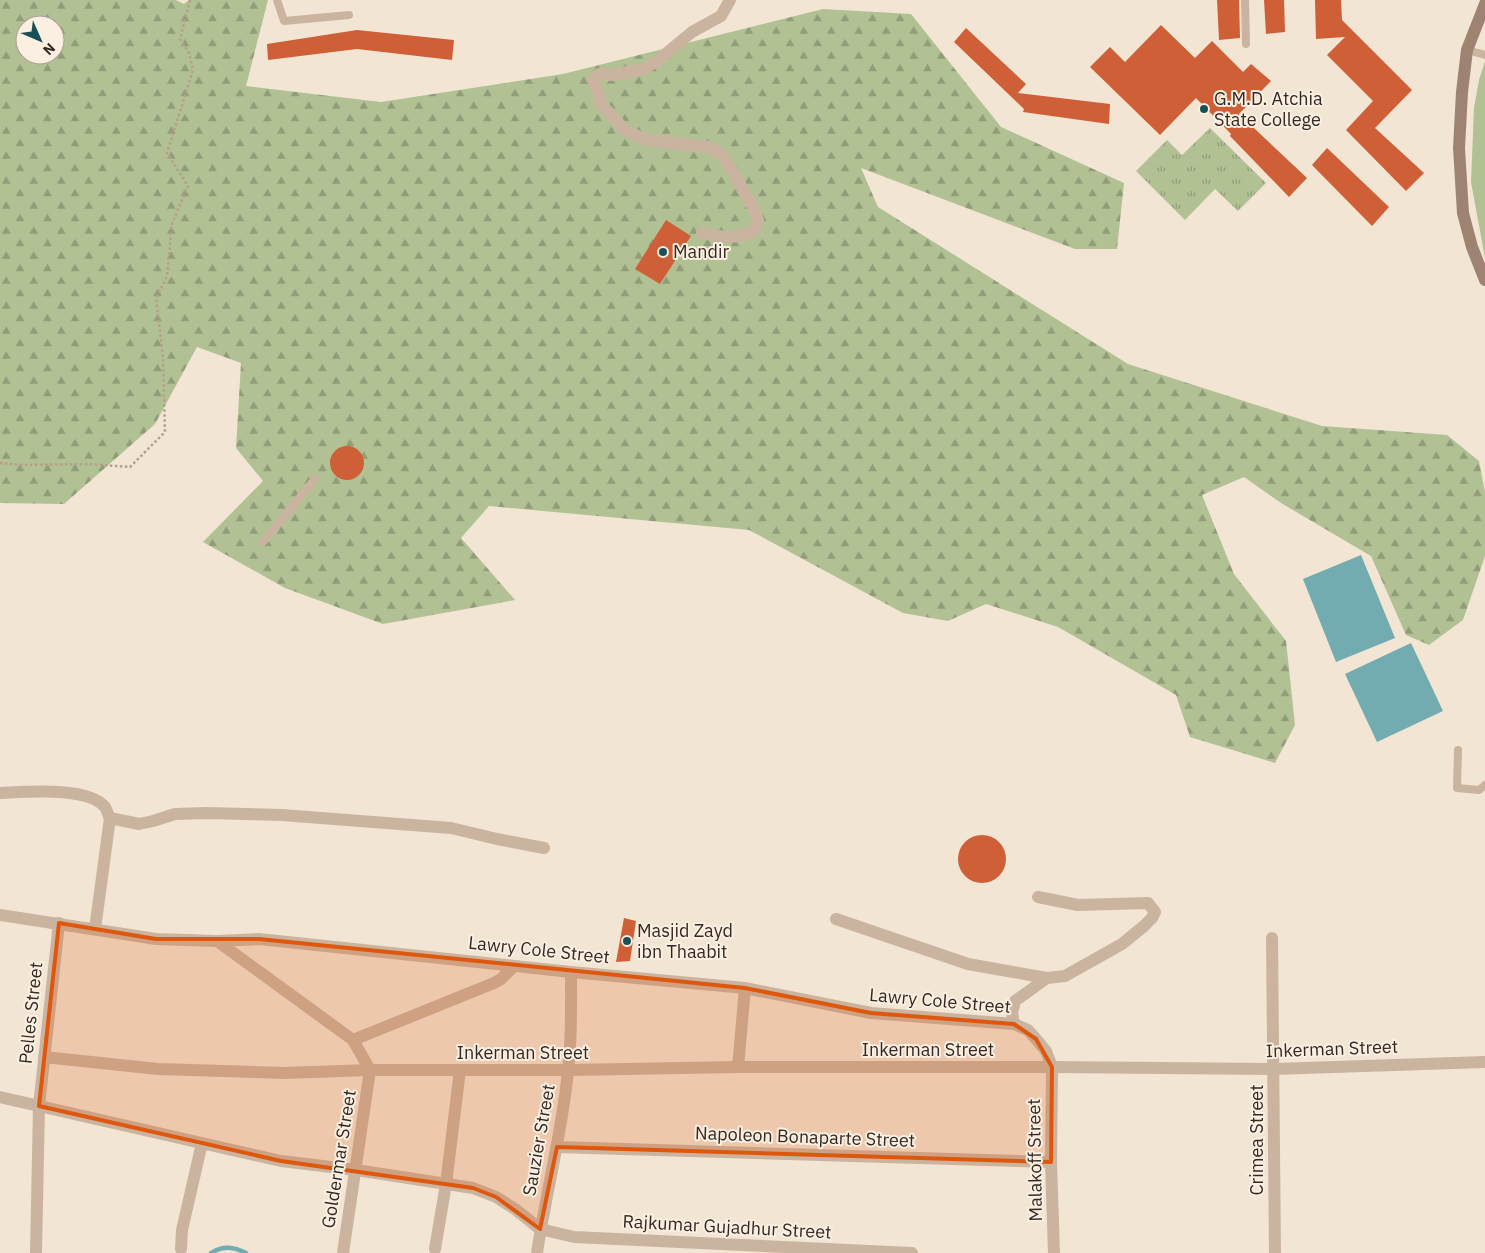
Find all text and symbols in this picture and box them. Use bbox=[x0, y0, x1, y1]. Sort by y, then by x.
north arrow bbox=[15, 15, 65, 65]
text: N bbox=[39, 39, 59, 59]
place label: G.M.D. Atchia State College bbox=[1214, 87, 1323, 131]
marker: G.M.D. Atchia State College bbox=[1198, 103, 1210, 115]
place label: Mandir bbox=[673, 240, 729, 263]
marker: Mandir bbox=[657, 246, 669, 258]
place label: Masjid Zayd ibn Thaabit bbox=[637, 919, 733, 963]
street label: Lawry Cole Street bbox=[467, 931, 611, 968]
marker: Masjid Zayd ibn Thaabit bbox=[621, 935, 633, 947]
street label: Pelles Street bbox=[14, 961, 47, 1065]
street label: Lawry Cole Street bbox=[868, 983, 1012, 1018]
street label: Inkerman Street bbox=[1265, 1035, 1398, 1062]
street label: Inkerman Street bbox=[862, 1038, 994, 1061]
street label: Inkerman Street bbox=[457, 1041, 589, 1064]
street label: Sauzier Street bbox=[517, 1082, 560, 1198]
street label: Crimea Street bbox=[1245, 1084, 1268, 1196]
street label: Goldermar Street bbox=[316, 1088, 361, 1230]
street label: Malakoff Street bbox=[1022, 1098, 1047, 1222]
street label: Napoleon Bonaparte Street bbox=[695, 1121, 916, 1152]
street label: Rajkumar Gujadhur Street bbox=[622, 1210, 832, 1243]

